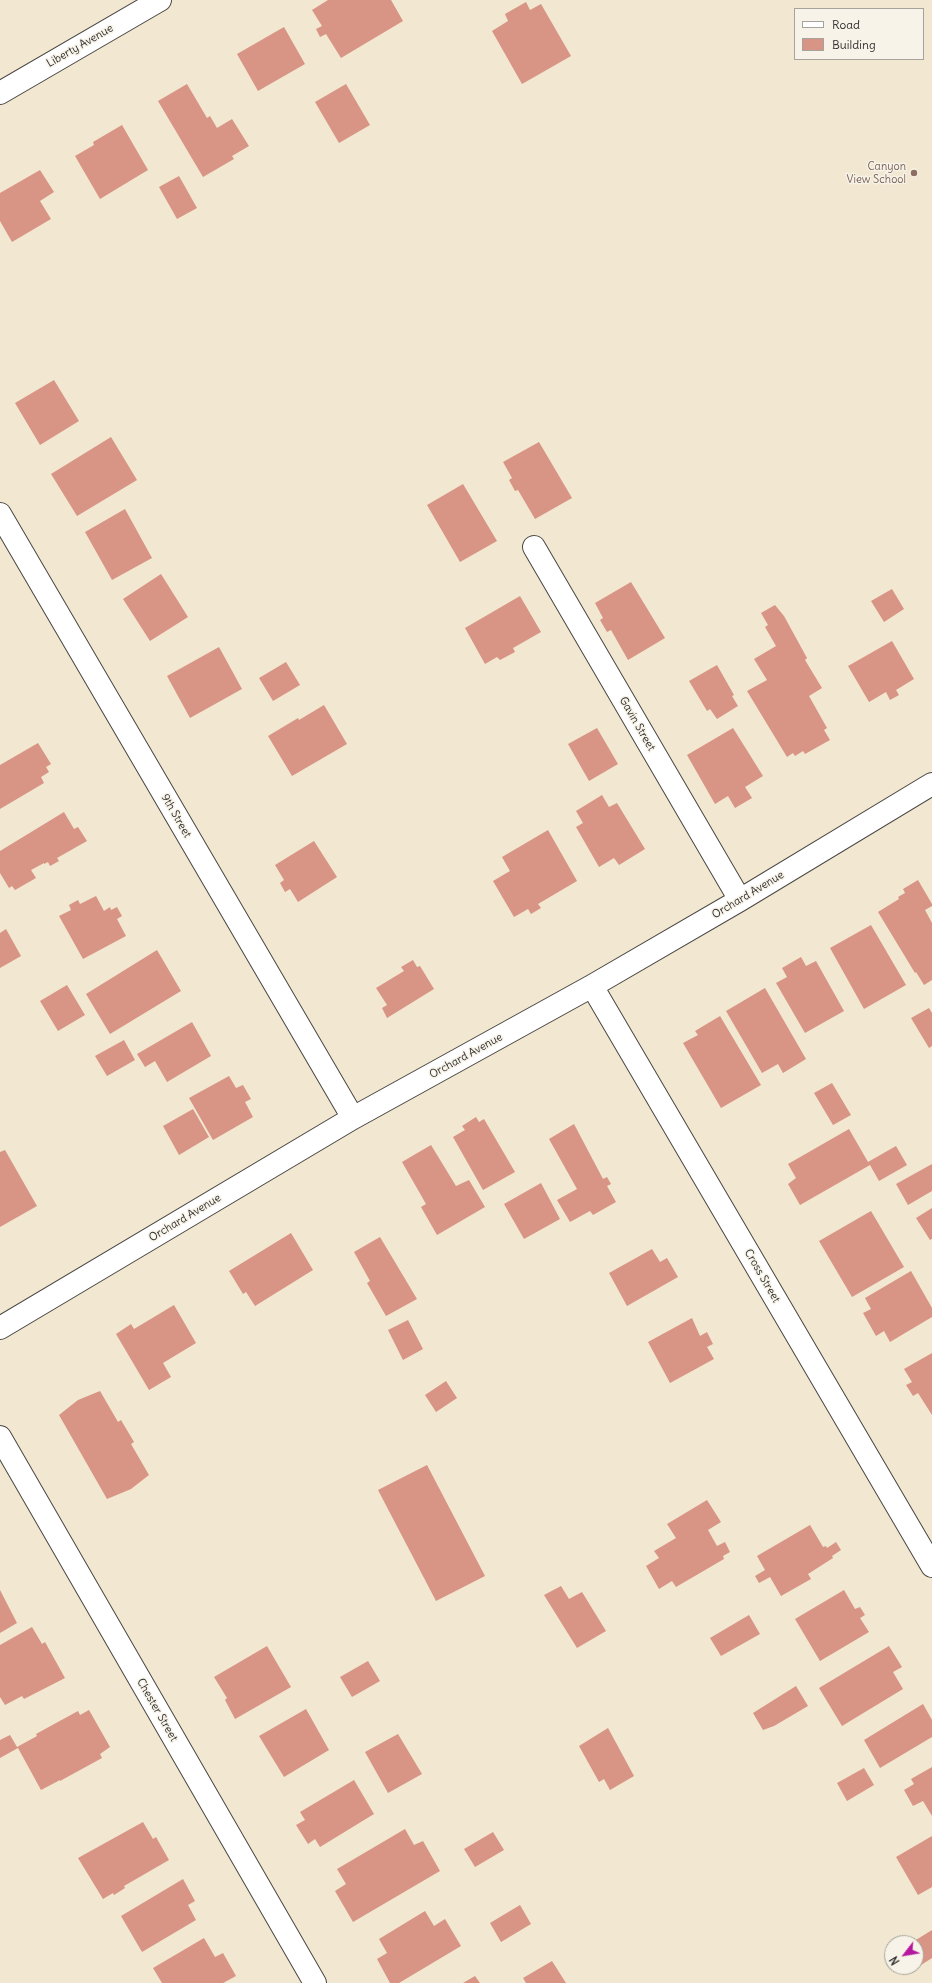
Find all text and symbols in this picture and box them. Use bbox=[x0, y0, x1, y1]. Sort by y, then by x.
legend bbox=[794, 8, 924, 60]
text: Road bbox=[832, 17, 860, 32]
street label: Liberty Avenue bbox=[44, 22, 116, 70]
text: Building bbox=[832, 37, 876, 52]
place label: Canyon View School bbox=[847, 160, 906, 186]
marker: Canyon View School bbox=[909, 168, 919, 178]
street label: Gavin Street bbox=[616, 695, 658, 753]
street label: 9th Street bbox=[158, 792, 194, 840]
street label: Orchard Avenue bbox=[710, 868, 786, 922]
street label: Orchard Avenue bbox=[427, 1030, 505, 1082]
street label: Orchard Avenue bbox=[147, 1191, 223, 1245]
street label: Cross Street bbox=[741, 1247, 783, 1305]
street label: Chester Street bbox=[134, 1676, 180, 1744]
north arrow bbox=[884, 1935, 924, 1975]
text: N bbox=[887, 1954, 903, 1968]

